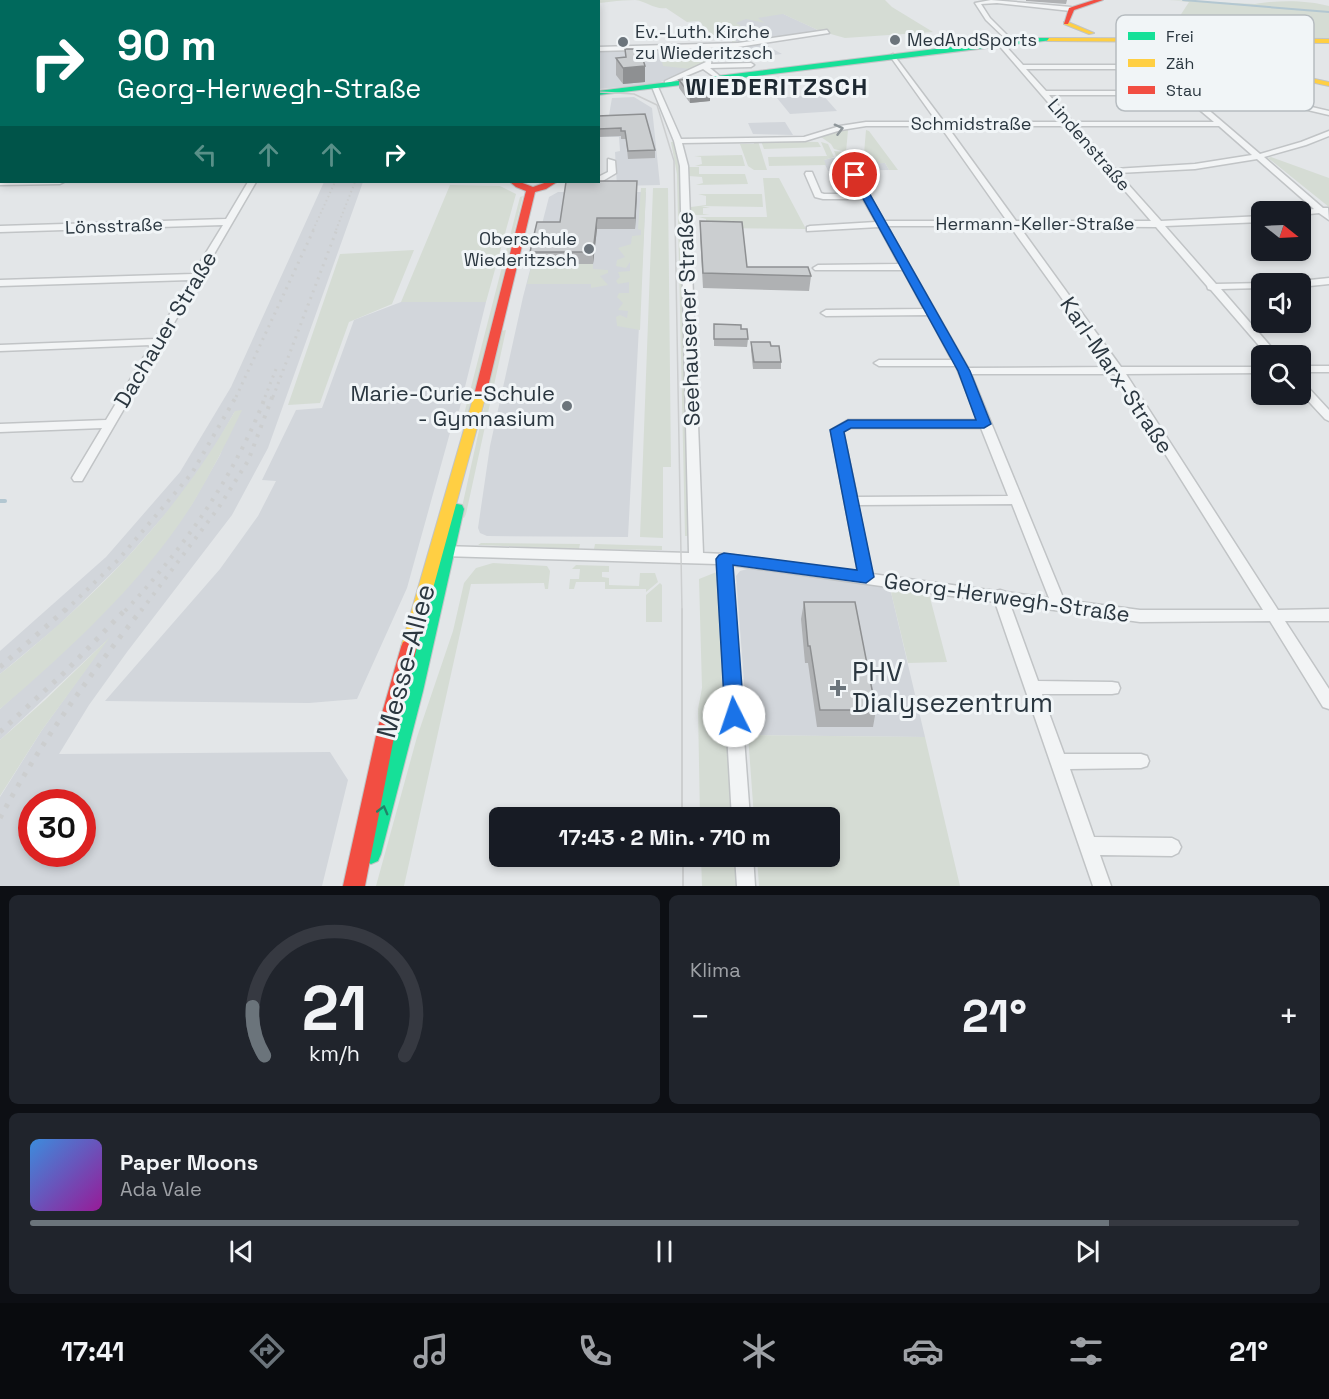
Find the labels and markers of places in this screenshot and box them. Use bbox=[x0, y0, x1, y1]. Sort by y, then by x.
place label: Ev.-Luth. Kirche zu Wiederitzsch bbox=[635, 20, 773, 64]
place label: MedAndSports bbox=[907, 28, 1037, 51]
marker: MedAndSports bbox=[888, 33, 902, 47]
marker: Ev.-Luth. Kirche zu Wiederitzsch bbox=[616, 35, 630, 49]
pin bbox=[829, 149, 880, 200]
place label: Oberschule Wiederitzsch bbox=[464, 227, 577, 271]
marker: Oberschule Wiederitzsch bbox=[582, 242, 596, 256]
place label: Marie-Curie-Schule - Gymnasium bbox=[350, 379, 555, 432]
marker: Marie-Curie-Schule - Gymnasium bbox=[560, 399, 574, 413]
place label: PHV Dialysezentrum bbox=[852, 654, 1053, 720]
marker: PHV Dialysezentrum bbox=[829, 679, 847, 697]

